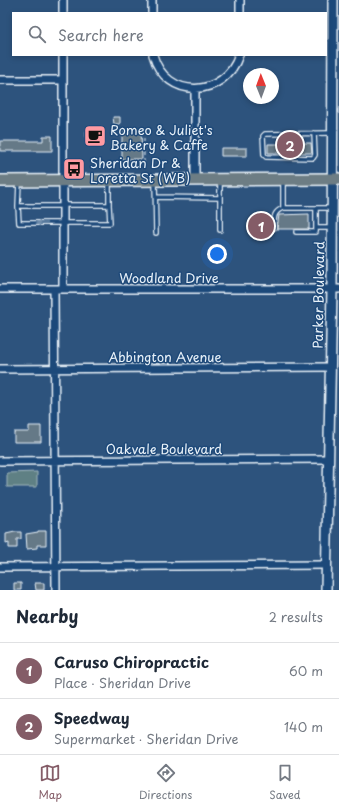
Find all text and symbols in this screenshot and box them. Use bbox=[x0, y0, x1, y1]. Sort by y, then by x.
search box bbox=[12, 12, 327, 56]
icon: search bbox=[26, 23, 48, 45]
text: Search here bbox=[58, 23, 144, 46]
north arrow bbox=[243, 68, 279, 104]
place label: Romeo & Juliet's Bakery & Caffe bbox=[110, 120, 213, 154]
cafe icon: Romeo & Juliet's Bakery & Caffe bbox=[82, 123, 108, 149]
pin: 2 bbox=[277, 130, 303, 160]
place label: Sheridan Dr & Loretta St (WB) bbox=[90, 153, 190, 187]
bus stop icon: Sheridan Dr & Loretta St (WB) bbox=[61, 156, 87, 182]
pin: 1 bbox=[248, 211, 274, 241]
one-way arrow bbox=[34, 220, 47, 226]
street label: Parker Boulevard bbox=[308, 241, 328, 349]
your location bbox=[207, 244, 227, 264]
street label: Woodland Drive bbox=[119, 268, 219, 287]
street label: Abbington Avenue bbox=[108, 347, 222, 366]
street label: Oakvale Boulevard bbox=[106, 439, 222, 458]
text: Nearby bbox=[16, 603, 78, 629]
text: 2 results bbox=[269, 607, 323, 626]
text: Caruso Chiropractic bbox=[54, 650, 209, 673]
text: 1 bbox=[26, 661, 32, 680]
text: 60 m bbox=[289, 661, 323, 680]
text: Place · Sheridan Drive bbox=[54, 673, 191, 692]
text: Speedway bbox=[54, 706, 130, 729]
text: 2 bbox=[24, 717, 34, 736]
text: 140 m bbox=[284, 717, 323, 736]
text: Supermarket · Sheridan Drive bbox=[54, 729, 238, 748]
tab: Map bbox=[38, 762, 62, 803]
tab: Directions bbox=[139, 762, 192, 803]
tab: Saved bbox=[269, 762, 301, 803]

